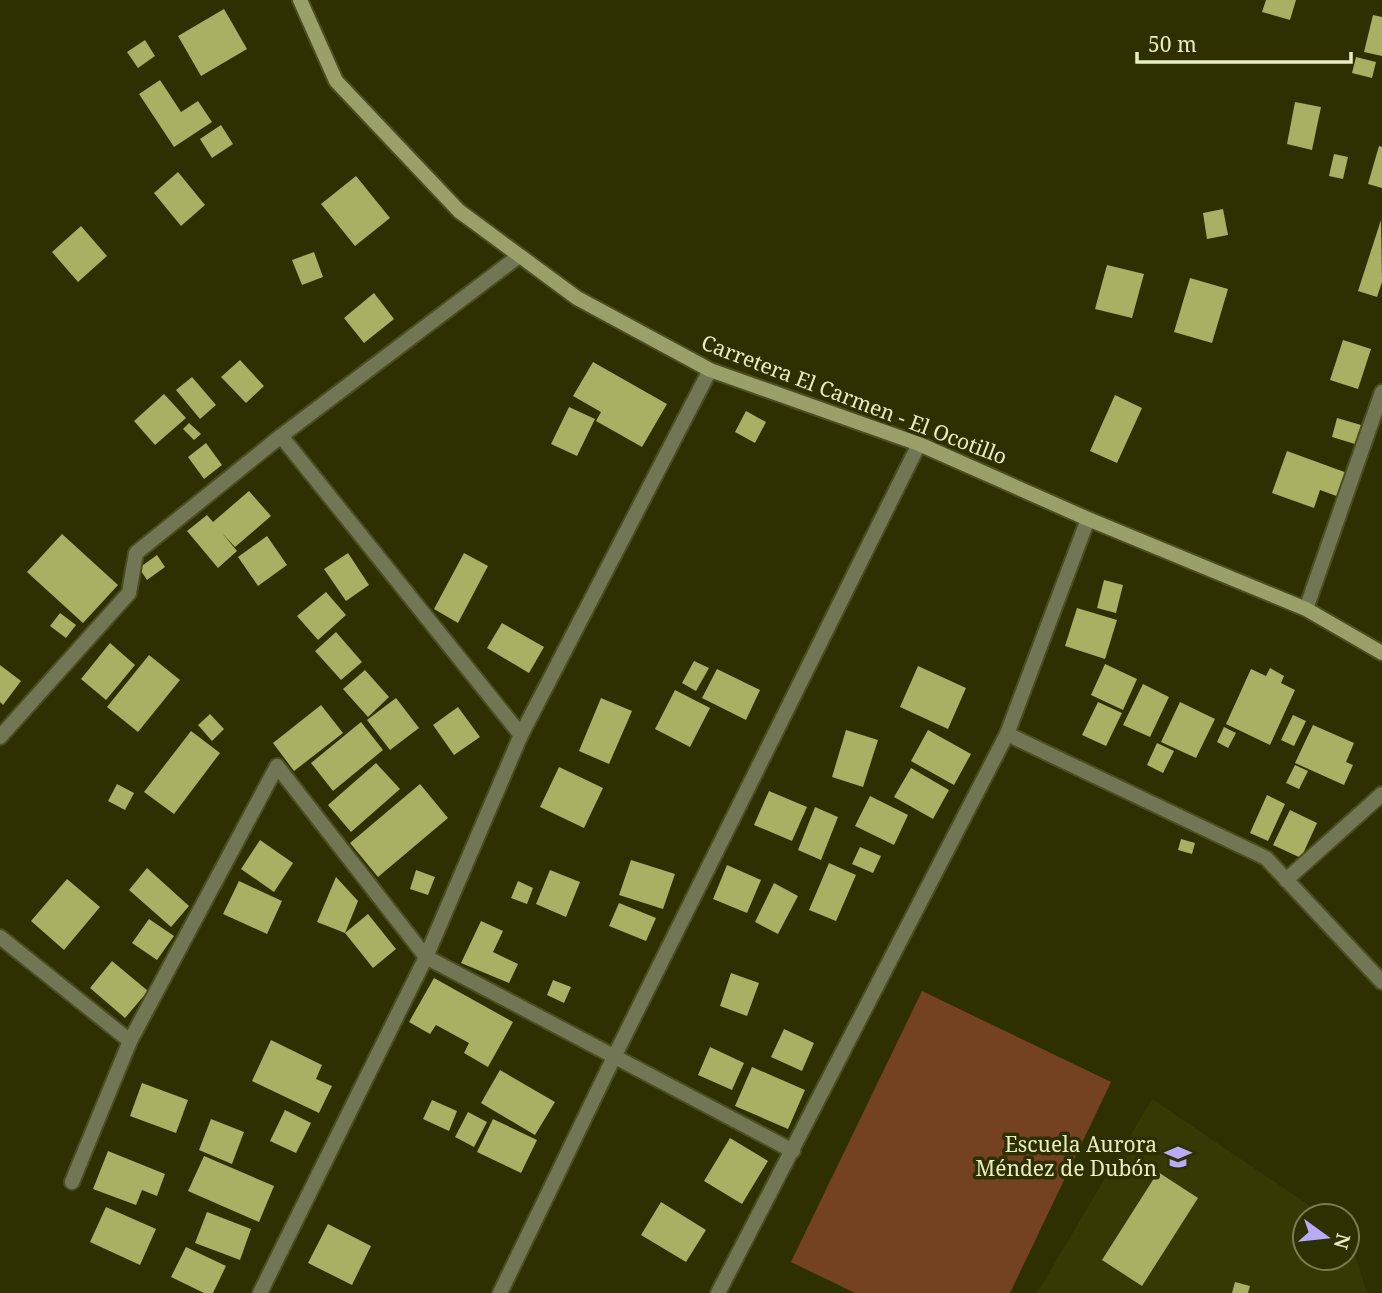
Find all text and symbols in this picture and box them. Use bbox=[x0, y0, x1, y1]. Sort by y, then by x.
scale bar bbox=[1137, 21, 1350, 65]
text: 50 m bbox=[1148, 30, 1197, 58]
street label: Carretera El Carmen - El Ocotillo bbox=[698, 328, 1011, 470]
place label: Escuela Aurora Méndez de Dubón bbox=[975, 1130, 1157, 1182]
school or university icon: Escuela Aurora Méndez de Dubón bbox=[1163, 1142, 1193, 1172]
north arrow bbox=[1291, 1202, 1361, 1272]
text: N bbox=[1328, 1231, 1357, 1252]

